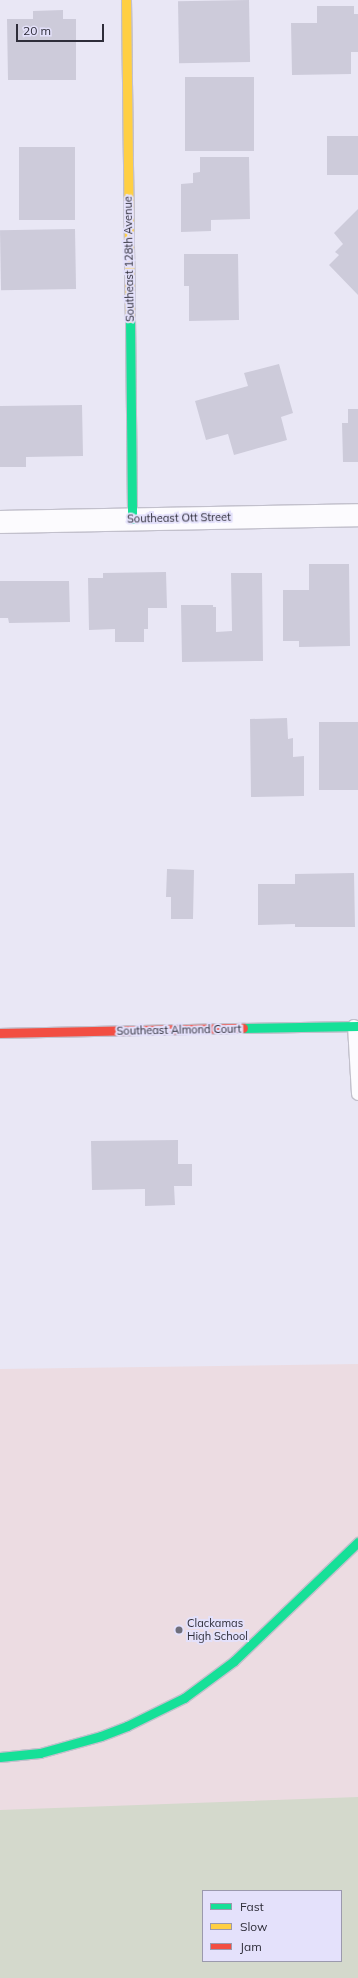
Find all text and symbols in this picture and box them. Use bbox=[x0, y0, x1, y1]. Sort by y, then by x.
scale bar bbox=[18, 16, 106, 42]
text: 20 m bbox=[23, 23, 51, 38]
street label: Southeast 128th Avenue bbox=[121, 196, 137, 322]
street label: Southeast Ott Street bbox=[127, 510, 231, 526]
street label: Southeast Almond Court bbox=[116, 1022, 242, 1038]
place label: Clackamas High School bbox=[187, 1617, 248, 1643]
marker: Clackamas High School bbox=[174, 1625, 184, 1635]
legend bbox=[202, 1890, 342, 1962]
text: Fast bbox=[240, 1899, 264, 1914]
text: Slow bbox=[240, 1919, 268, 1934]
text: Jam bbox=[240, 1939, 262, 1954]

